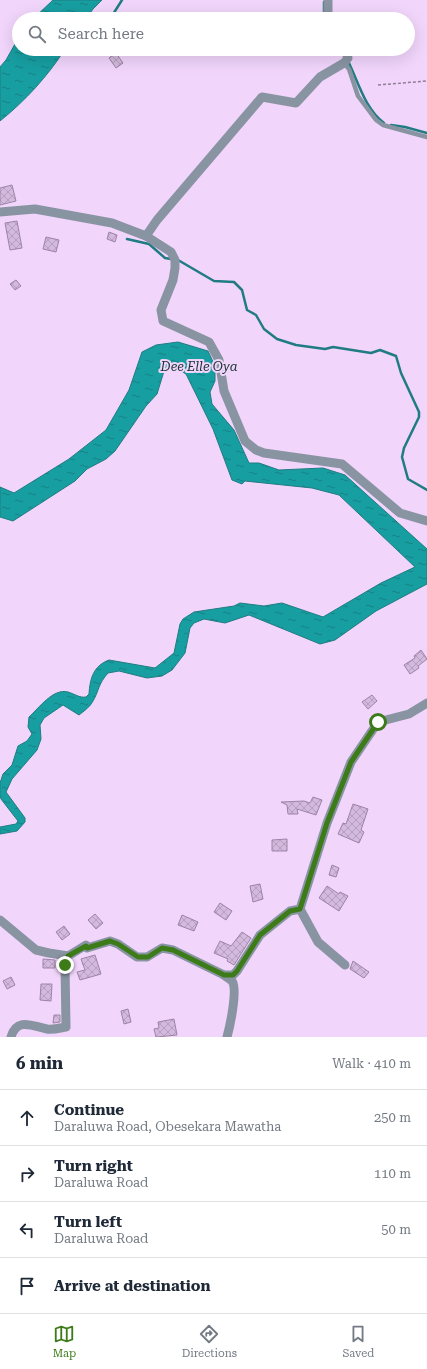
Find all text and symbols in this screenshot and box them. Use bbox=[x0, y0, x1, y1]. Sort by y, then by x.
search box bbox=[12, 12, 415, 56]
icon: search bbox=[26, 23, 48, 45]
text: Search here bbox=[58, 25, 144, 43]
water label: Dee Elle Oya bbox=[160, 359, 238, 374]
route start bbox=[369, 713, 387, 731]
route end bbox=[56, 956, 74, 974]
text: 6 min bbox=[16, 1053, 63, 1073]
text: Walk · 410 m bbox=[332, 1056, 411, 1071]
text: Continue bbox=[54, 1101, 124, 1119]
icon: ahead bbox=[16, 1107, 38, 1129]
text: 250 m bbox=[374, 1110, 411, 1125]
text: Daraluwa Road, Obesekara Mawatha bbox=[54, 1119, 281, 1134]
text: Turn right bbox=[54, 1157, 133, 1175]
icon: right bbox=[16, 1163, 38, 1185]
text: 110 m bbox=[374, 1166, 411, 1181]
text: Daraluwa Road bbox=[54, 1175, 148, 1190]
text: Turn left bbox=[54, 1213, 122, 1231]
icon: left bbox=[16, 1219, 38, 1241]
text: 50 m bbox=[381, 1222, 411, 1237]
text: Daraluwa Road bbox=[54, 1231, 148, 1246]
icon: arrive bbox=[16, 1275, 38, 1297]
text: Arrive at destination bbox=[54, 1277, 210, 1295]
tab: Map bbox=[53, 1323, 76, 1360]
tab: Directions bbox=[182, 1323, 237, 1360]
tab: Saved bbox=[342, 1323, 374, 1360]

